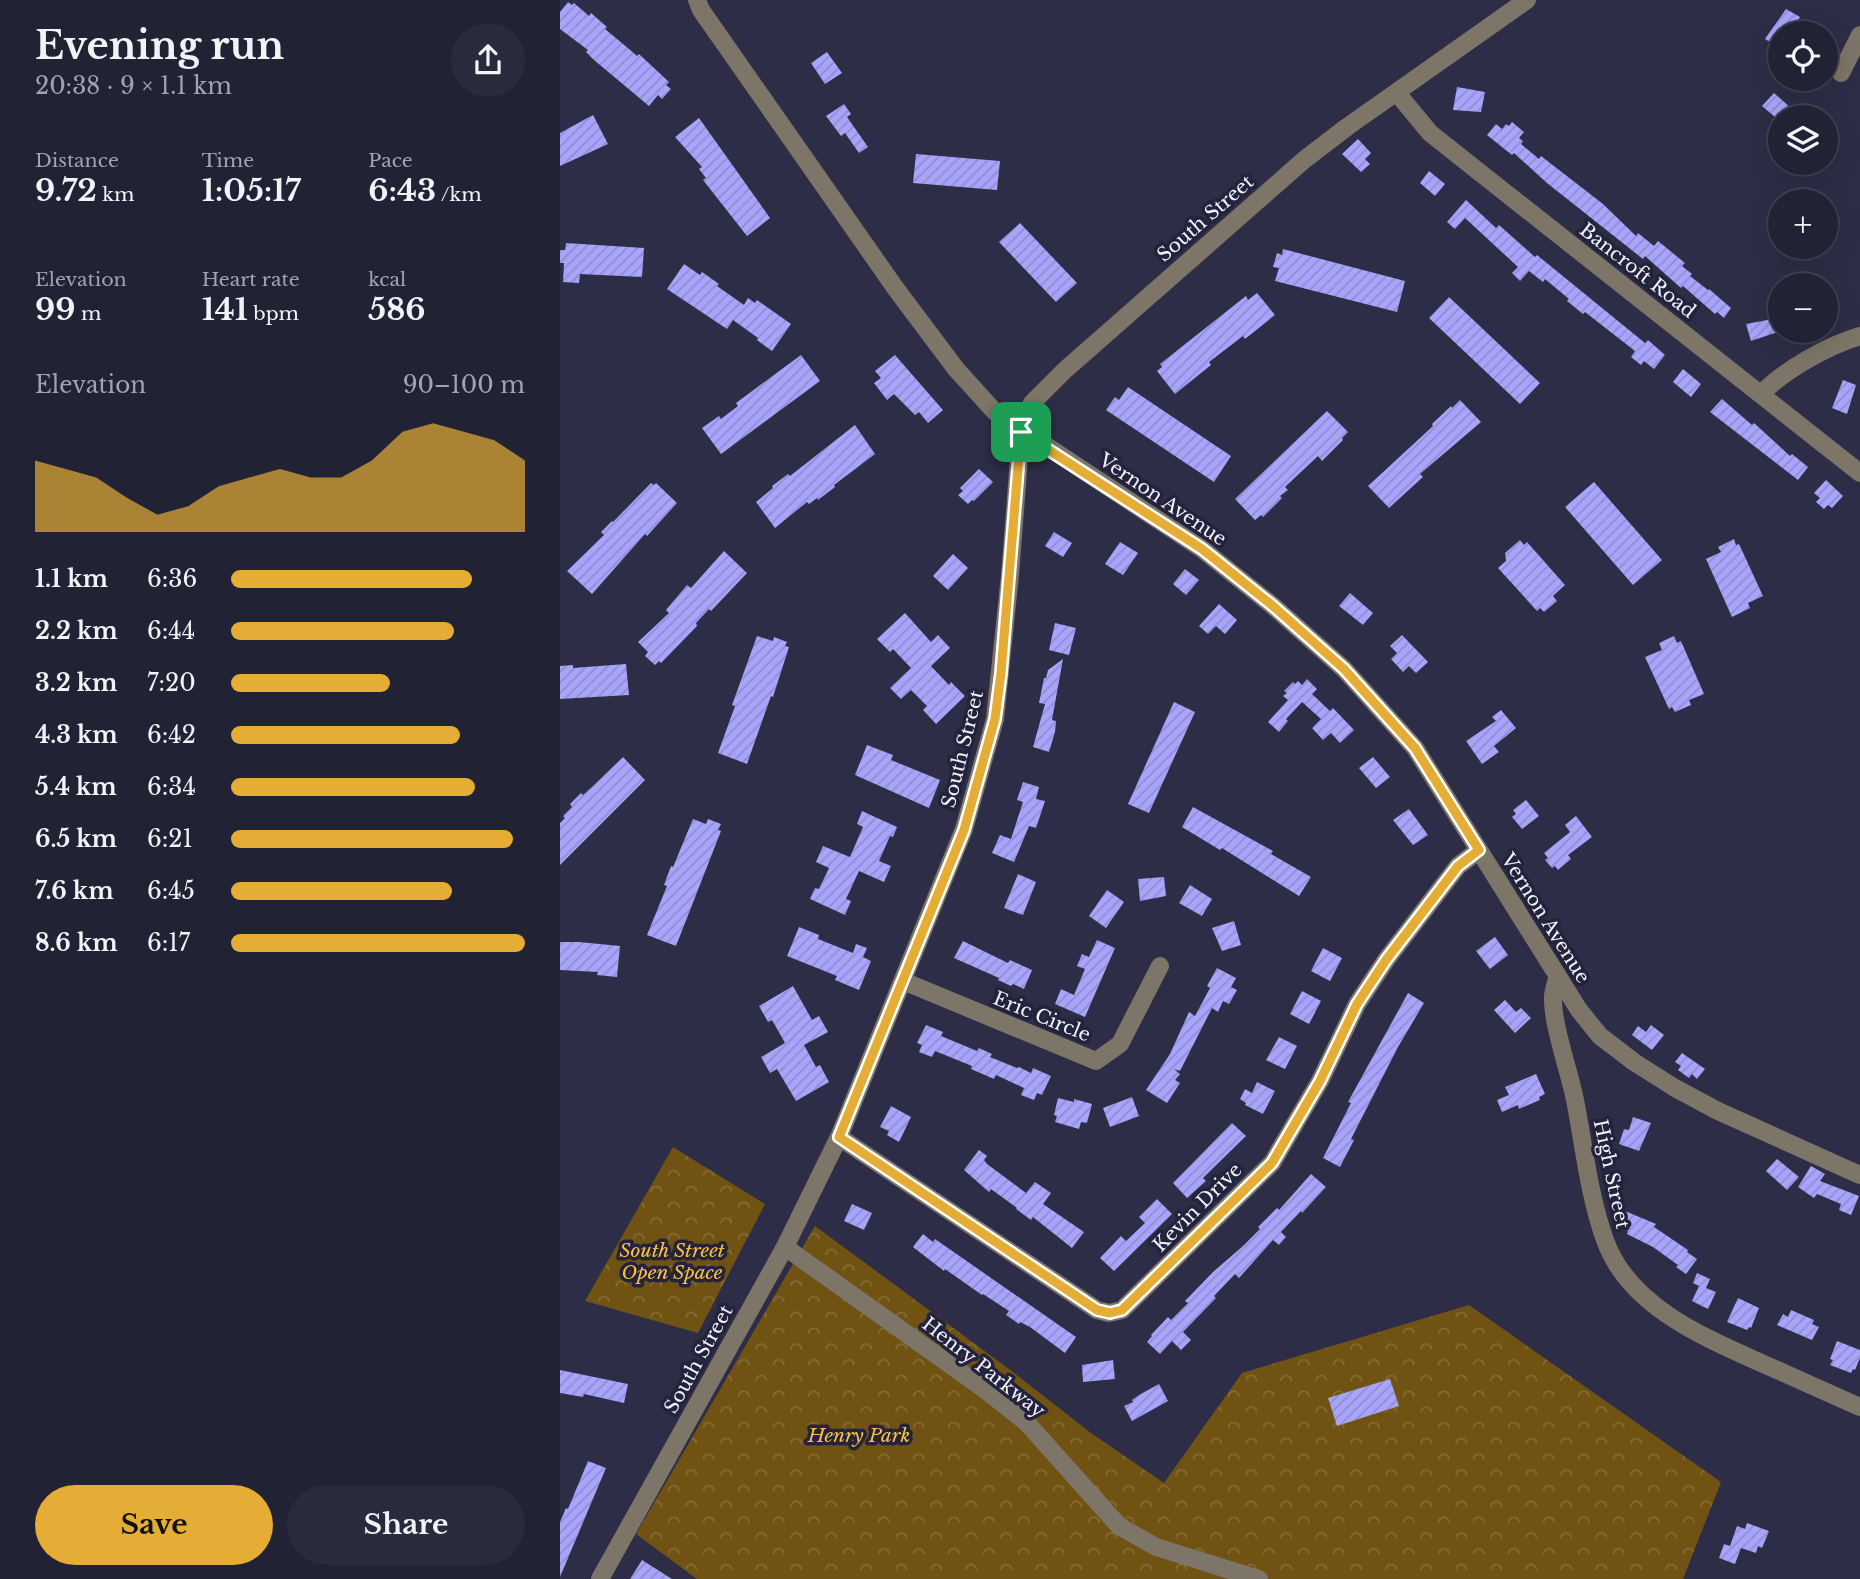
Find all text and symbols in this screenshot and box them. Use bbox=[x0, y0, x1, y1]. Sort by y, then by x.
map controls bbox=[1768, 21, 1838, 343]
button: locate bbox=[1768, 21, 1838, 91]
text: Evening run bbox=[35, 22, 284, 69]
button: share bbox=[451, 23, 525, 97]
text: 20:38 · 9 × 1.1 km bbox=[35, 72, 232, 100]
button: layers bbox=[1768, 105, 1838, 175]
text: Distance bbox=[35, 149, 119, 172]
text: Time bbox=[202, 149, 254, 172]
text: Pace bbox=[368, 149, 413, 172]
street label: South Street bbox=[1152, 170, 1259, 267]
text: 9.72 bbox=[35, 172, 97, 209]
text: 1:05:17 bbox=[202, 172, 301, 209]
text: 6:43 bbox=[368, 172, 436, 209]
text: km bbox=[97, 183, 134, 206]
text: /km bbox=[436, 183, 482, 206]
button: + bbox=[1768, 189, 1838, 259]
street label: Bancroft Road bbox=[1575, 218, 1700, 323]
text: Elevation bbox=[35, 268, 127, 291]
text: Heart rate bbox=[202, 268, 300, 291]
text: kcal bbox=[368, 268, 406, 291]
button: − bbox=[1768, 273, 1838, 343]
text: 99 bbox=[35, 291, 75, 328]
text: 141 bbox=[202, 291, 248, 328]
text: 586 bbox=[368, 291, 425, 328]
text: m bbox=[75, 302, 101, 325]
text: bpm bbox=[248, 302, 299, 325]
text: Elevation bbox=[35, 371, 146, 399]
text: 90–100 m bbox=[403, 371, 525, 399]
pin bbox=[991, 402, 1051, 462]
icon: arrive bbox=[1002, 413, 1040, 451]
street label: Vernon Avenue bbox=[1094, 448, 1231, 551]
text: 1.1 km bbox=[35, 565, 108, 593]
text: 6:36 bbox=[147, 565, 197, 593]
text: 2.2 km bbox=[35, 617, 118, 645]
text: 6:44 bbox=[147, 617, 195, 645]
text: 3.2 km bbox=[35, 669, 117, 697]
text: 7:20 bbox=[147, 669, 196, 697]
street label: South Street bbox=[937, 687, 988, 810]
text: 4.3 km bbox=[35, 721, 118, 749]
text: 6:42 bbox=[147, 721, 196, 749]
text: 5.4 km bbox=[35, 773, 117, 801]
text: 6:34 bbox=[147, 773, 196, 801]
text: 6.5 km bbox=[35, 825, 117, 853]
text: 6:21 bbox=[147, 825, 193, 853]
street label: Vernon Avenue bbox=[1496, 848, 1595, 987]
text: 7.6 km bbox=[35, 877, 114, 905]
text: 6:45 bbox=[147, 877, 195, 905]
text: 8.6 km bbox=[35, 929, 118, 957]
text: 6:17 bbox=[147, 929, 190, 957]
street label: Eric Circle bbox=[990, 987, 1094, 1046]
street label: High Street bbox=[1589, 1117, 1634, 1232]
street label: Kevin Drive bbox=[1148, 1158, 1246, 1256]
park label: South Street Open Space bbox=[619, 1239, 725, 1284]
street label: South Street bbox=[659, 1300, 738, 1417]
street label: Henry Parkway bbox=[918, 1312, 1050, 1422]
park label: Henry Park bbox=[807, 1424, 910, 1447]
button: Save bbox=[35, 1485, 273, 1565]
button: Share bbox=[287, 1485, 525, 1565]

